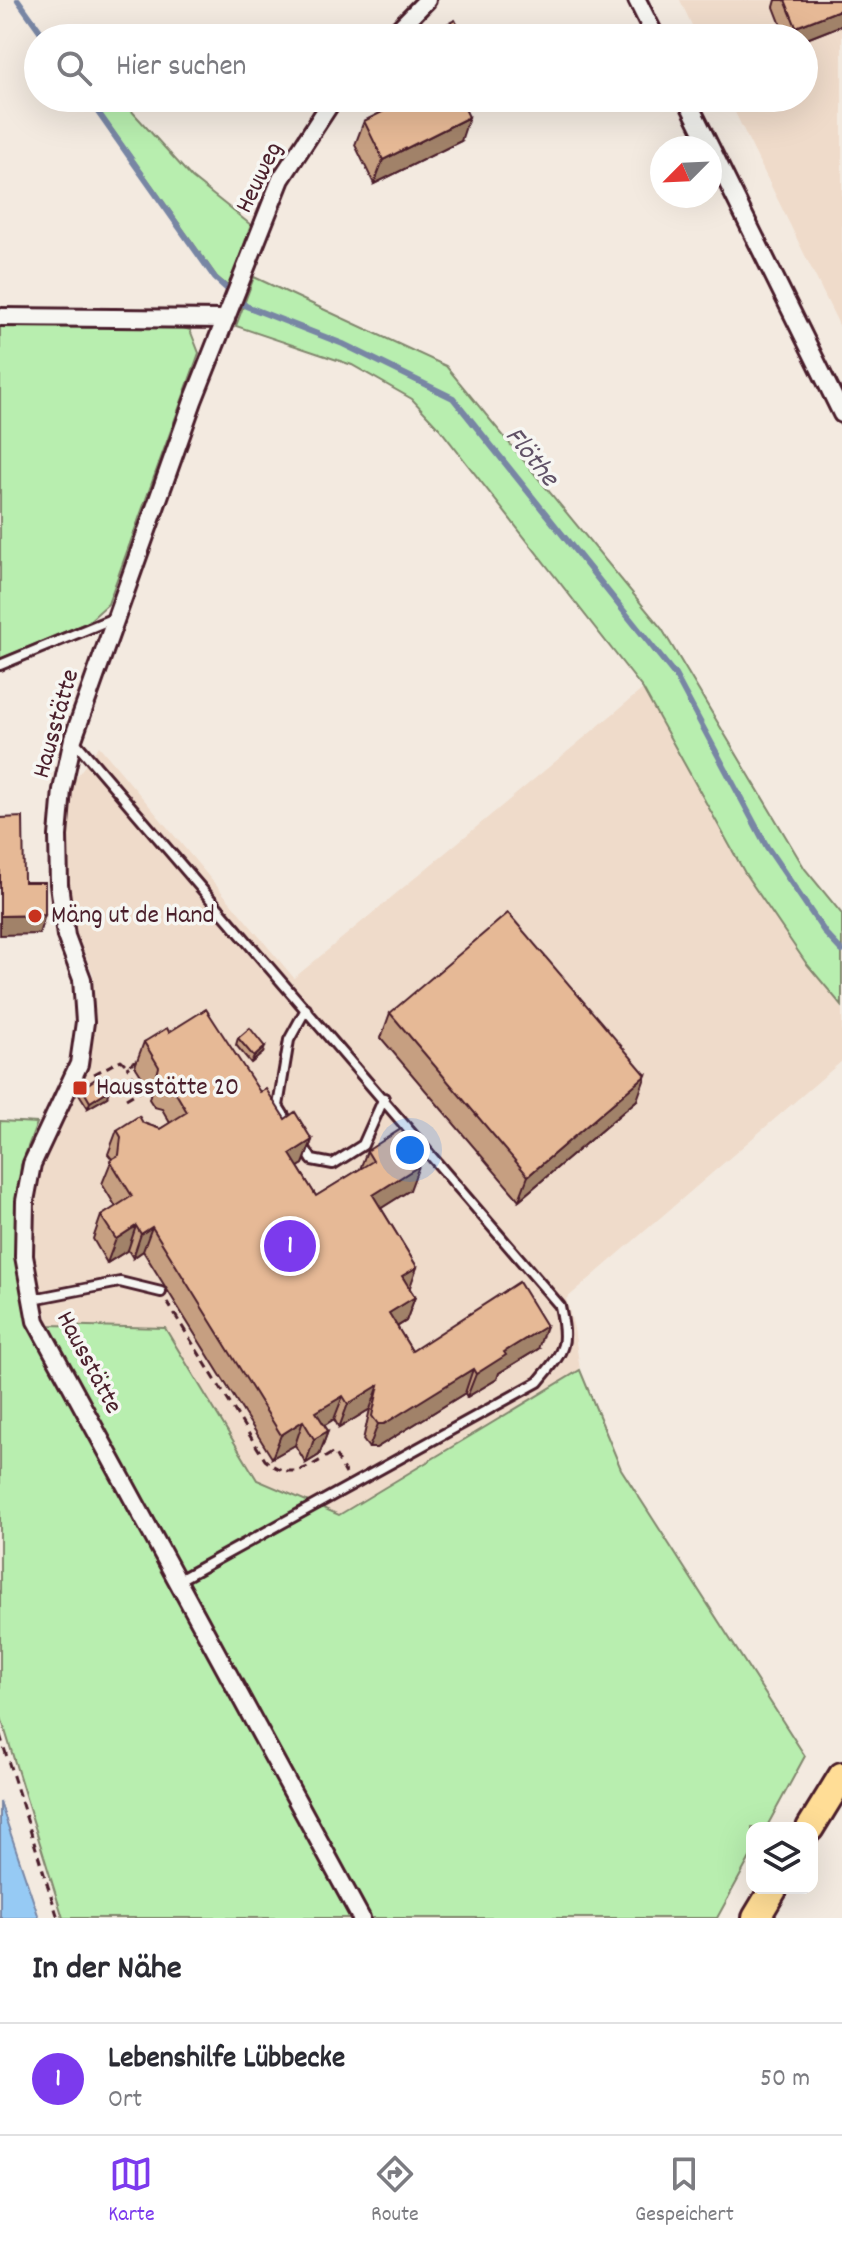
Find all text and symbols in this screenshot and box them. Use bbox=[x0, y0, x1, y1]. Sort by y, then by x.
search box bbox=[24, 24, 818, 112]
icon: search bbox=[52, 46, 96, 90]
text: Hier suchen bbox=[116, 47, 246, 90]
street label: Heuweg bbox=[227, 136, 293, 220]
north arrow bbox=[650, 136, 722, 208]
water label: Flöthe bbox=[493, 419, 568, 498]
street label: Hausstätte bbox=[24, 665, 90, 783]
place label: Mäng ut de Hand bbox=[51, 898, 215, 935]
marker: Mäng ut de Hand bbox=[26, 907, 44, 925]
place label: Hausstätte 20 bbox=[96, 1070, 239, 1107]
marker: Hausstätte 20 bbox=[71, 1079, 89, 1097]
your location bbox=[390, 1130, 430, 1170]
pin: 1 bbox=[264, 1216, 316, 1276]
street label: Hausstätte bbox=[45, 1305, 131, 1421]
map controls bbox=[746, 1822, 818, 1894]
button: layers bbox=[746, 1822, 818, 1894]
text: In der Nähe bbox=[32, 1946, 182, 1995]
text: Lebenshilfe Lübbecke bbox=[108, 2039, 345, 2082]
text: 1 bbox=[55, 2061, 61, 2098]
text: 50 m bbox=[760, 2061, 810, 2098]
text: Ort bbox=[108, 2082, 142, 2119]
tab: Karte bbox=[108, 2152, 155, 2231]
tab: Route bbox=[371, 2152, 419, 2231]
tab: Gespeichert bbox=[635, 2152, 734, 2231]

